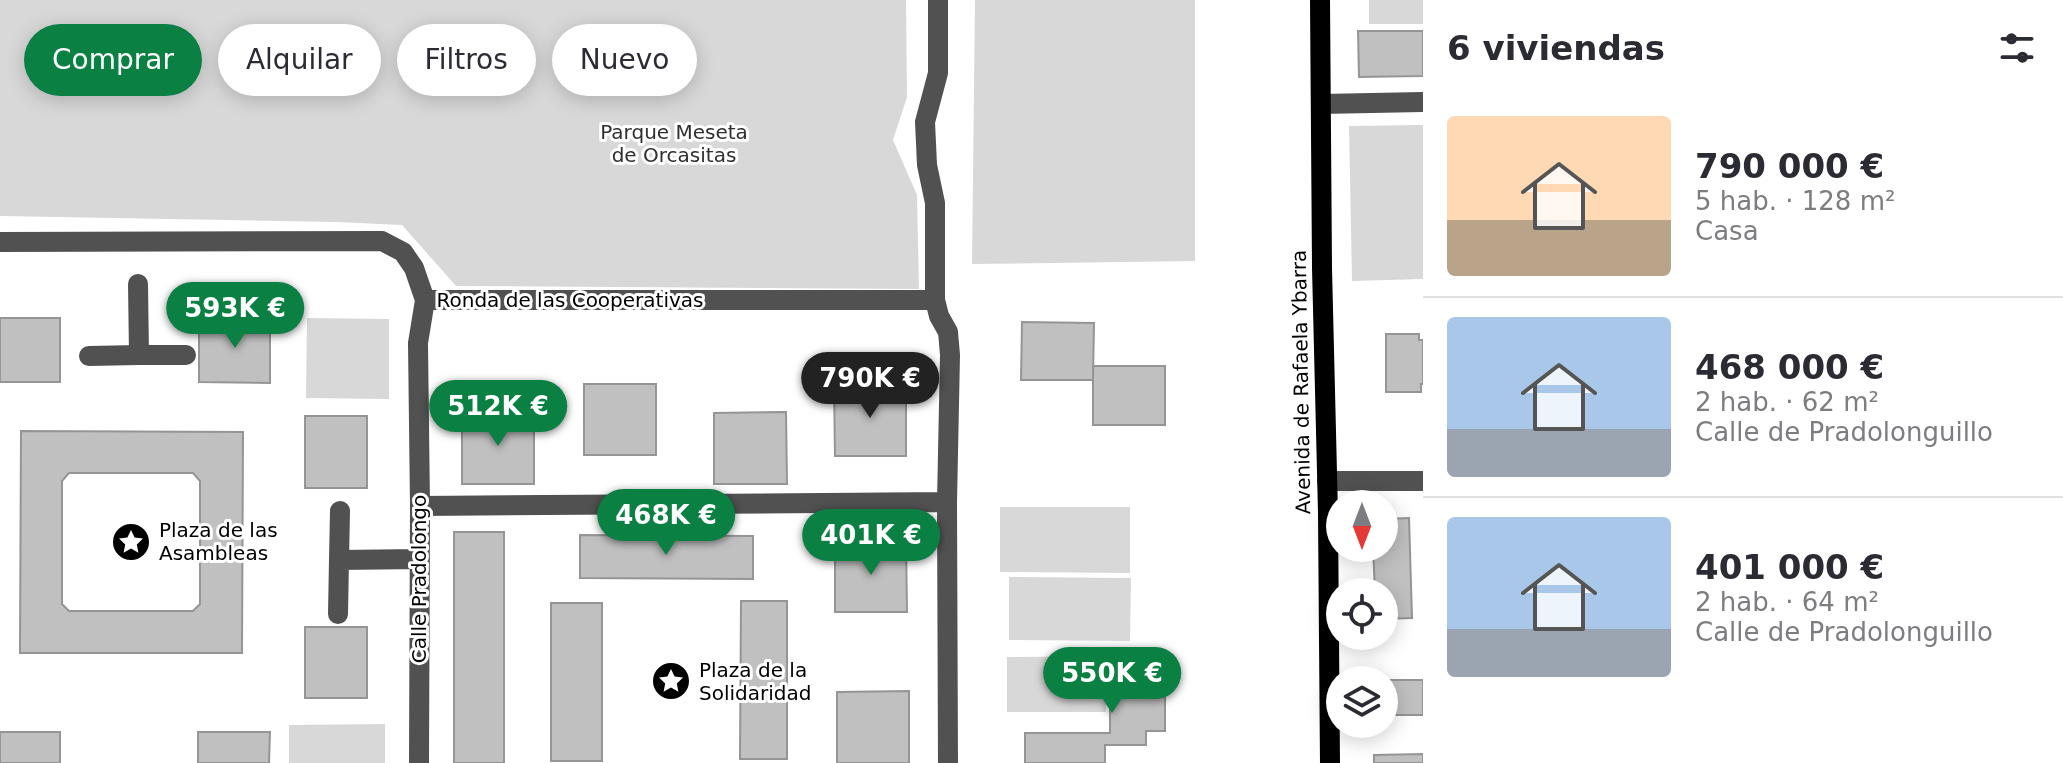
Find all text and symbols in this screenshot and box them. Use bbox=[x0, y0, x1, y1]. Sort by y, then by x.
chip: Comprar bbox=[24, 24, 202, 96]
chip: Alquilar bbox=[218, 24, 381, 96]
chip: Filtros bbox=[397, 24, 536, 96]
chip: Nuevo bbox=[552, 24, 697, 96]
icon: filters bbox=[1995, 26, 2039, 70]
text: 6 viviendas bbox=[1447, 28, 1665, 68]
park label: Parque Meseta de Orcasitas bbox=[600, 120, 748, 167]
text: 790 000 € bbox=[1695, 146, 1884, 186]
icon: home bbox=[1511, 148, 1607, 244]
text: 5 hab. · 128 m² bbox=[1695, 186, 1895, 216]
text: Casa bbox=[1695, 216, 1759, 246]
street label: Avenida de Rafaela Ybarra bbox=[1287, 250, 1315, 514]
pin: 593K € bbox=[170, 282, 300, 350]
street label: Ronda de las Cooperativas bbox=[437, 288, 704, 312]
text: 593K € bbox=[184, 293, 286, 323]
text: 468 000 € bbox=[1695, 347, 1884, 387]
icon: home bbox=[1511, 349, 1607, 445]
pin: 790K € bbox=[805, 352, 935, 420]
text: 790K € bbox=[819, 363, 921, 393]
pin: 512K € bbox=[433, 380, 563, 448]
text: 2 hab. · 62 m² bbox=[1695, 387, 1879, 417]
text: 512K € bbox=[447, 391, 549, 421]
text: Calle de Pradolonguillo bbox=[1695, 417, 1993, 447]
pin: 468K € bbox=[601, 489, 731, 557]
north arrow bbox=[1326, 490, 1398, 562]
map controls bbox=[1326, 490, 1398, 738]
street label: Calle Pradolongo bbox=[407, 495, 431, 663]
text: 468K € bbox=[615, 500, 717, 530]
pin: 401K € bbox=[806, 509, 936, 577]
place label: Plaza de las Asambleas bbox=[159, 518, 278, 565]
text: 401K € bbox=[820, 520, 922, 550]
place icon: Plaza de las Asambleas bbox=[110, 521, 152, 563]
text: 401 000 € bbox=[1695, 547, 1884, 587]
icon: home bbox=[1511, 549, 1607, 645]
button: locate bbox=[1326, 578, 1398, 650]
text: 2 hab. · 64 m² bbox=[1695, 587, 1879, 617]
text: Calle de Pradolonguillo bbox=[1695, 617, 1993, 647]
pin: 550K € bbox=[1047, 647, 1177, 715]
place label: Plaza de la Solidaridad bbox=[699, 658, 811, 705]
text: 550K € bbox=[1061, 658, 1163, 688]
place icon: Plaza de la Solidaridad bbox=[650, 660, 692, 702]
button: layers bbox=[1326, 666, 1398, 738]

